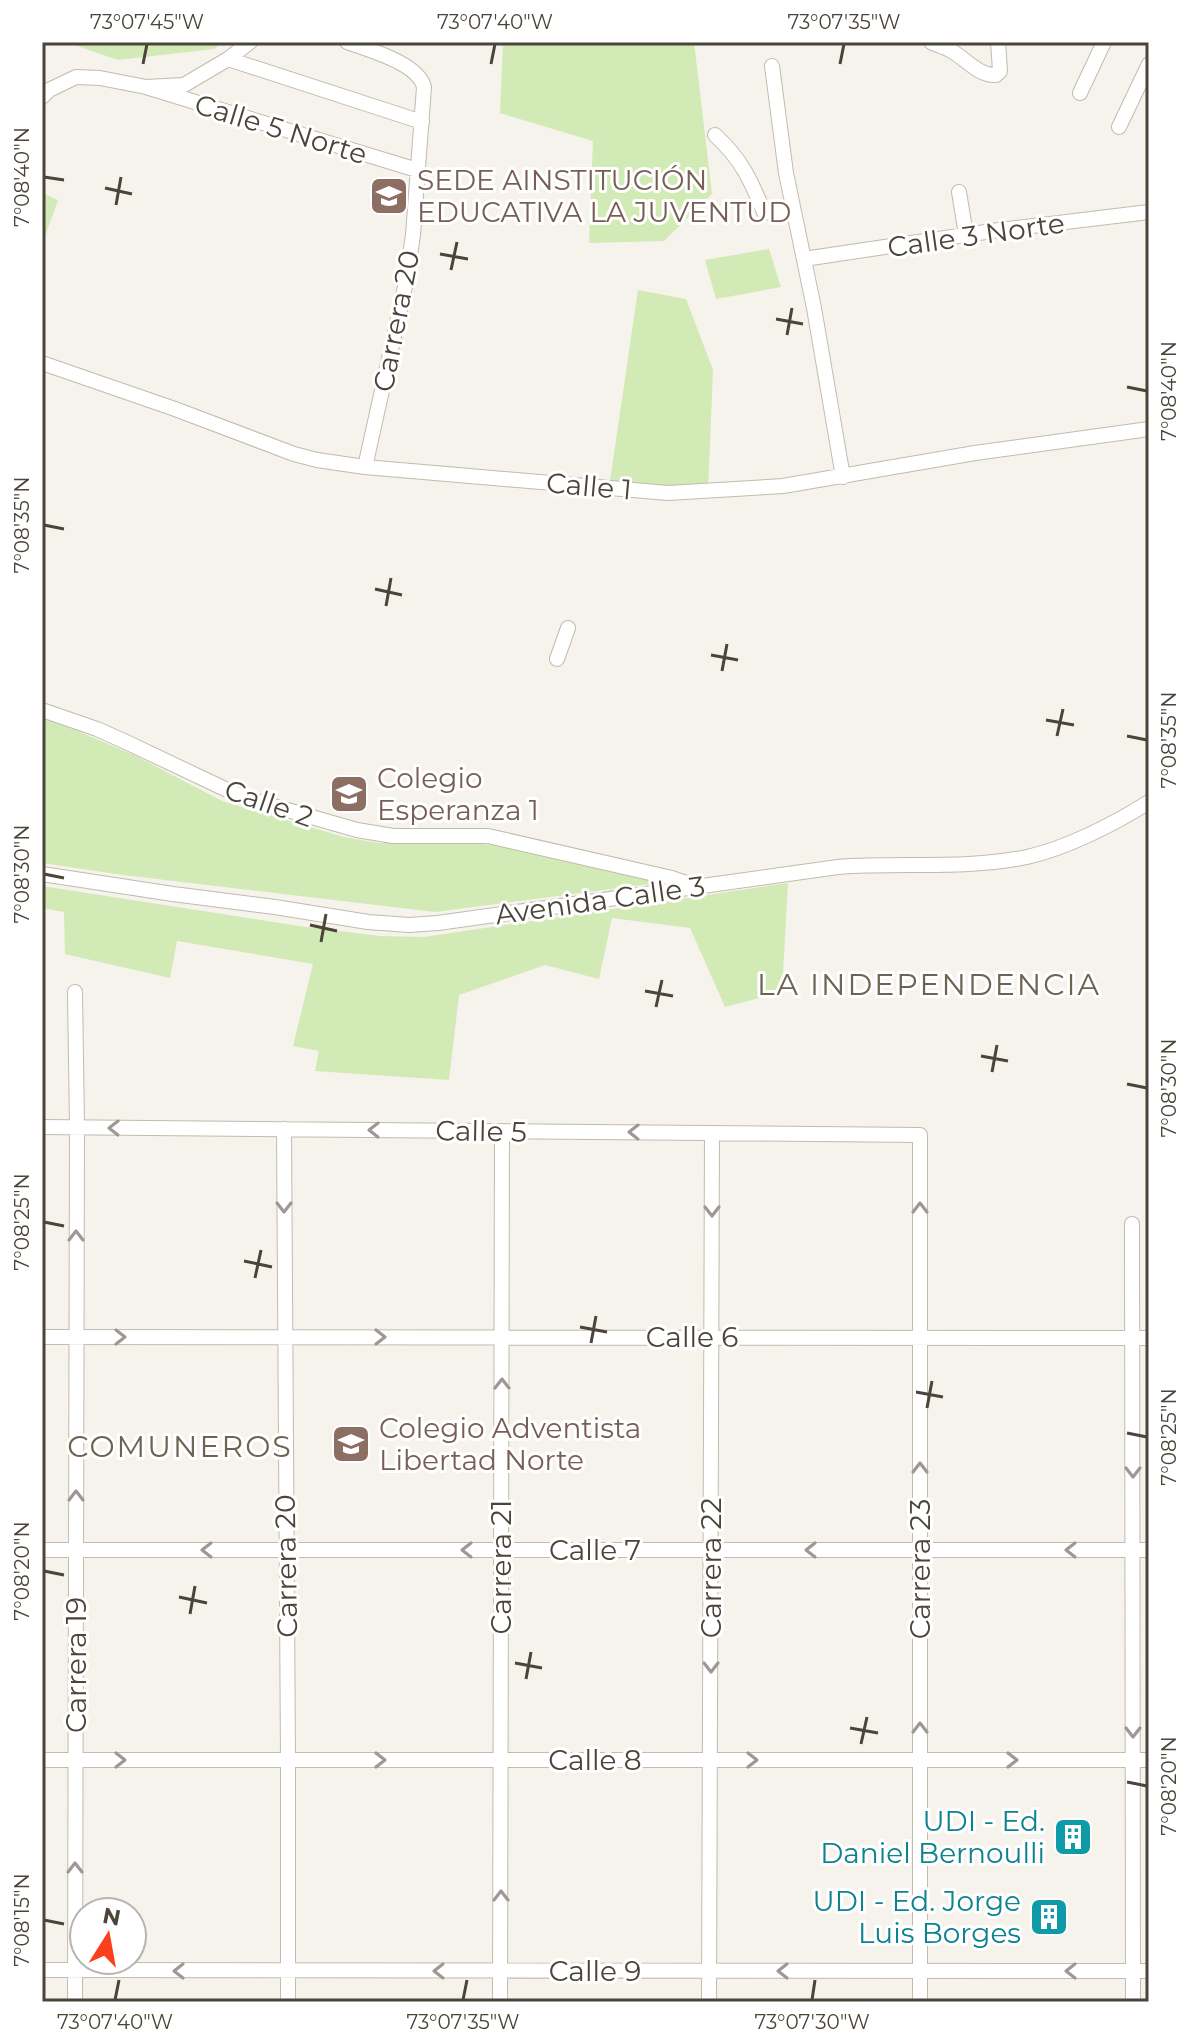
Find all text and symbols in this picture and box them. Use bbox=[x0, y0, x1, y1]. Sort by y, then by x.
text: 73°07'45"W bbox=[90, 10, 204, 34]
text: 73°07'40"W bbox=[437, 10, 553, 34]
text: 73°07'35"W bbox=[788, 10, 900, 34]
street label: Calle 5 Norte bbox=[191, 87, 371, 171]
text: 7°08'40"N bbox=[10, 127, 34, 227]
place label: SEDE AINSTITUCIÓN EDUCATIVA LA JUVENTUD bbox=[417, 163, 791, 229]
school or university icon: SEDE AINSTITUCIÓN EDUCATIVA LA JUVENTUD bbox=[368, 175, 410, 217]
street label: Calle 3 Norte bbox=[885, 206, 1067, 264]
street label: Carrera 20 bbox=[366, 247, 426, 395]
text: 7°08'40"N bbox=[1157, 341, 1181, 441]
street label: Calle 1 bbox=[545, 465, 633, 507]
text: 7°08'35"N bbox=[10, 477, 34, 573]
text: 7°08'35"N bbox=[1157, 692, 1181, 788]
place label: Colegio Esperanza 1 bbox=[377, 761, 539, 827]
street label: Calle 2 bbox=[220, 772, 318, 834]
school or university icon: Colegio Esperanza 1 bbox=[328, 773, 370, 815]
text: 7°08'30"N bbox=[10, 824, 34, 924]
street label: Avenida Calle 3 bbox=[493, 868, 707, 932]
district label: LA INDEPENDENCIA bbox=[757, 966, 1101, 1003]
text: 7°08'30"N bbox=[1157, 1038, 1181, 1138]
street label: Calle 5 bbox=[435, 1113, 527, 1149]
one-way arrow bbox=[107, 1119, 120, 1137]
one-way arrow bbox=[367, 1121, 380, 1139]
one-way arrow bbox=[627, 1124, 640, 1141]
text: 7°08'25"N bbox=[10, 1173, 34, 1271]
one-way arrow bbox=[275, 1201, 293, 1214]
one-way arrow bbox=[911, 1201, 929, 1214]
one-way arrow bbox=[703, 1205, 721, 1218]
one-way arrow bbox=[67, 1229, 85, 1242]
street label: Calle 6 bbox=[646, 1320, 738, 1354]
one-way arrow bbox=[114, 1328, 127, 1346]
one-way arrow bbox=[374, 1328, 387, 1346]
one-way arrow bbox=[493, 1377, 511, 1390]
text: 7°08'25"N bbox=[1157, 1388, 1181, 1486]
place label: Colegio Adventista Libertad Norte bbox=[379, 1411, 641, 1477]
school or university icon: Colegio Adventista Libertad Norte bbox=[330, 1423, 372, 1465]
district label: COMUNEROS bbox=[67, 1428, 293, 1465]
one-way arrow bbox=[911, 1461, 929, 1474]
one-way arrow bbox=[1124, 1466, 1142, 1479]
one-way arrow bbox=[67, 1489, 85, 1502]
street label: Carrera 20 bbox=[268, 1494, 304, 1638]
street label: Carrera 22 bbox=[694, 1498, 728, 1638]
street label: Carrera 23 bbox=[903, 1499, 937, 1639]
street label: Carrera 21 bbox=[484, 1500, 518, 1634]
text: 7°08'20"N bbox=[10, 1521, 34, 1621]
street label: Calle 7 bbox=[549, 1533, 641, 1567]
one-way arrow bbox=[200, 1541, 213, 1559]
one-way arrow bbox=[460, 1541, 473, 1559]
one-way arrow bbox=[804, 1541, 817, 1559]
one-way arrow bbox=[1064, 1541, 1077, 1559]
street label: Carrera 19 bbox=[59, 1597, 93, 1733]
one-way arrow bbox=[702, 1661, 720, 1674]
one-way arrow bbox=[911, 1721, 929, 1734]
one-way arrow bbox=[1124, 1726, 1142, 1739]
text: 7°08'20"N bbox=[1157, 1736, 1181, 1836]
street label: Calle 8 bbox=[548, 1743, 642, 1777]
one-way arrow bbox=[114, 1751, 127, 1769]
one-way arrow bbox=[374, 1751, 387, 1769]
one-way arrow bbox=[746, 1751, 759, 1769]
one-way arrow bbox=[1006, 1751, 1019, 1769]
place label: UDI - Ed. Daniel Bernoulli bbox=[820, 1804, 1045, 1870]
building icon: UDI - Ed. Daniel Bernoulli bbox=[1052, 1816, 1094, 1858]
one-way arrow bbox=[66, 1861, 84, 1874]
text: 7°08'15"N bbox=[10, 1873, 34, 1967]
place label: UDI - Ed. Jorge Luis Borges bbox=[813, 1884, 1021, 1950]
one-way arrow bbox=[492, 1889, 509, 1902]
north arrow bbox=[68, 1896, 148, 1976]
building icon: UDI - Ed. Jorge Luis Borges bbox=[1028, 1896, 1070, 1938]
text: N bbox=[100, 1902, 123, 1932]
street label: Calle 9 bbox=[549, 1954, 641, 1988]
one-way arrow bbox=[172, 1962, 185, 1980]
one-way arrow bbox=[432, 1962, 445, 1980]
one-way arrow bbox=[776, 1962, 789, 1980]
one-way arrow bbox=[1064, 1962, 1077, 1980]
text: 73°07'40"W bbox=[57, 2010, 173, 2034]
text: 73°07'35"W bbox=[407, 2010, 519, 2034]
text: 73°07'30"W bbox=[754, 2010, 870, 2034]

